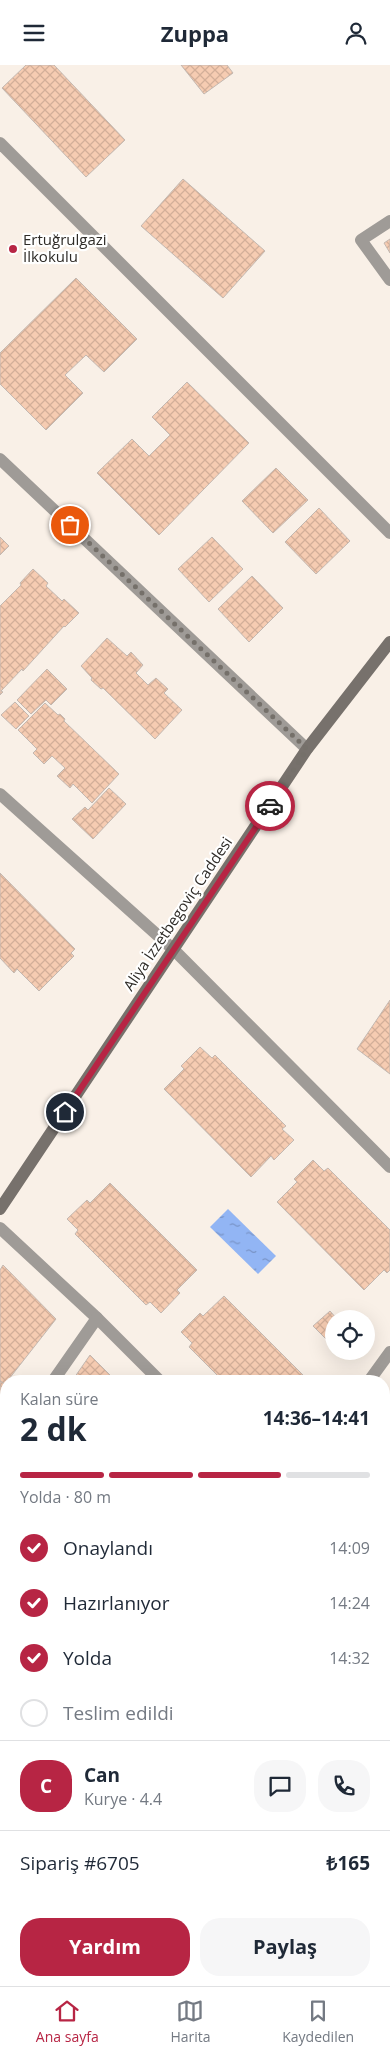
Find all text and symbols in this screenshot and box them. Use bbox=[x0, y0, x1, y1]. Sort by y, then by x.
text: Zuppa bbox=[161, 18, 229, 48]
icon: menu bbox=[20, 19, 48, 47]
icon: person bbox=[342, 19, 370, 47]
place label: Ertuğrulgazi İlkokulu bbox=[23, 229, 107, 266]
marker: Ertuğrulgazi İlkokulu bbox=[7, 243, 19, 255]
pin bbox=[49, 504, 91, 546]
icon: bag bbox=[56, 511, 84, 539]
courier bbox=[245, 781, 295, 831]
icon: car bbox=[256, 792, 284, 820]
street label: Aliya İzzetbegoviç Caddesi bbox=[118, 833, 236, 994]
pin bbox=[44, 1091, 86, 1133]
icon: home bbox=[51, 1098, 79, 1126]
map controls bbox=[325, 1310, 375, 1360]
button: locate bbox=[325, 1310, 375, 1360]
text: Kalan süre bbox=[20, 1388, 99, 1410]
text: 14:36–14:41 bbox=[263, 1405, 370, 1431]
text: 2 dk bbox=[20, 1407, 87, 1450]
text: Yolda · 80 m bbox=[20, 1486, 111, 1508]
icon: check bbox=[20, 1534, 48, 1562]
text: Onaylandı bbox=[63, 1535, 153, 1561]
text: 14:09 bbox=[329, 1537, 370, 1559]
icon: check bbox=[20, 1589, 48, 1617]
text: Hazırlanıyor bbox=[63, 1590, 170, 1616]
text: 14:24 bbox=[329, 1592, 370, 1614]
icon: check bbox=[20, 1644, 48, 1672]
text: Yolda bbox=[63, 1645, 112, 1671]
text: 14:32 bbox=[329, 1647, 370, 1669]
text: Teslim edildi bbox=[63, 1700, 174, 1726]
button: chat bbox=[254, 1760, 306, 1812]
button: phone bbox=[318, 1760, 370, 1812]
text: Can bbox=[84, 1762, 120, 1788]
text: C bbox=[40, 1773, 52, 1799]
text: Kurye · 4.4 bbox=[84, 1788, 162, 1810]
text: Sipariş #6705 bbox=[20, 1850, 140, 1876]
text: ₺165 bbox=[327, 1850, 370, 1876]
button: Yardım bbox=[20, 1918, 190, 1976]
button: Paylaş bbox=[200, 1918, 370, 1976]
tab: Ana sayfa bbox=[36, 1997, 99, 2046]
tab: Harita bbox=[170, 1997, 211, 2046]
tab: Kaydedilen bbox=[282, 1997, 354, 2046]

